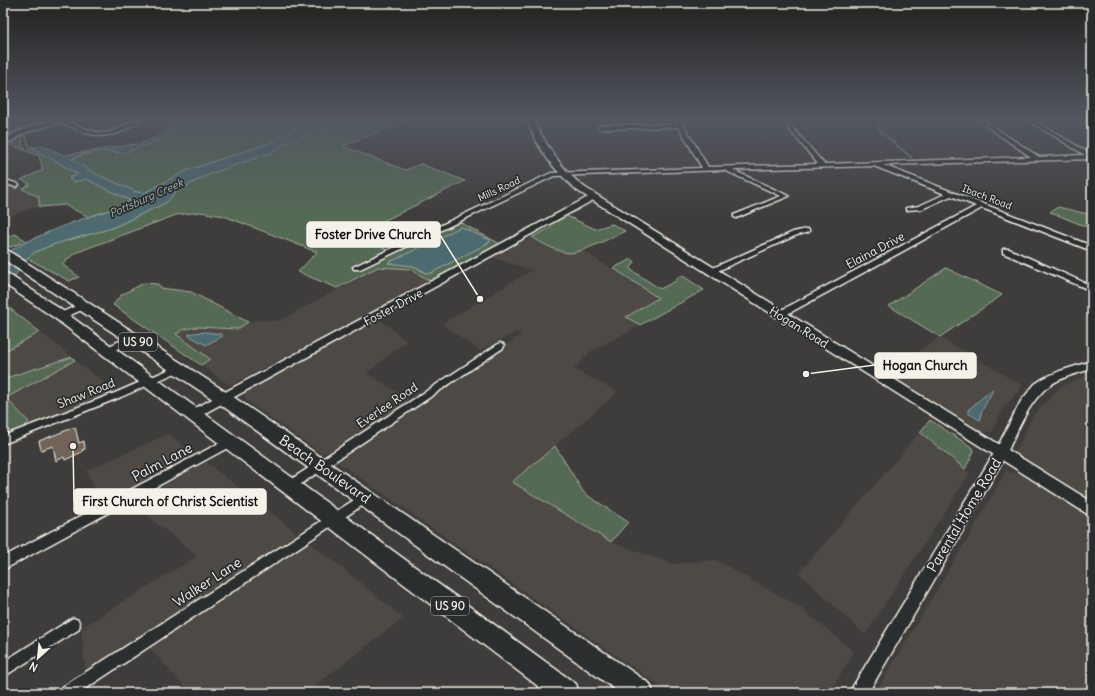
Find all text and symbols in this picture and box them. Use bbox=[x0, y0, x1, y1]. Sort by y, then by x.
street label: Mills Road bbox=[476, 174, 522, 204]
water label: Pottsburg Creek bbox=[107, 175, 186, 221]
street label: Ibach Road bbox=[960, 182, 1014, 212]
callout: Foster Drive Church bbox=[307, 222, 440, 247]
text: Foster Drive Church bbox=[315, 226, 432, 243]
street label: Elaina Drive bbox=[843, 228, 907, 272]
street label: Foster Drive bbox=[361, 285, 425, 329]
street label: Hogan Road bbox=[767, 303, 831, 351]
road number: US 90 bbox=[119, 333, 157, 351]
callout: Hogan Church bbox=[875, 353, 976, 378]
text: Hogan Church bbox=[883, 357, 968, 374]
street label: Shaw Road bbox=[55, 375, 117, 411]
street label: Everlee Road bbox=[353, 379, 421, 431]
street label: Beach Boulevard bbox=[276, 431, 374, 507]
street label: Palm Lane bbox=[129, 439, 195, 485]
street label: Parental Home Road bbox=[923, 455, 1005, 575]
callout: First Church of Christ Scientist bbox=[74, 489, 266, 514]
text: First Church of Christ Scientist bbox=[82, 493, 259, 510]
street label: Walker Lane bbox=[169, 553, 245, 611]
road number: US 90 bbox=[431, 597, 469, 615]
north arrow bbox=[18, 638, 58, 678]
text: N bbox=[27, 659, 40, 675]

